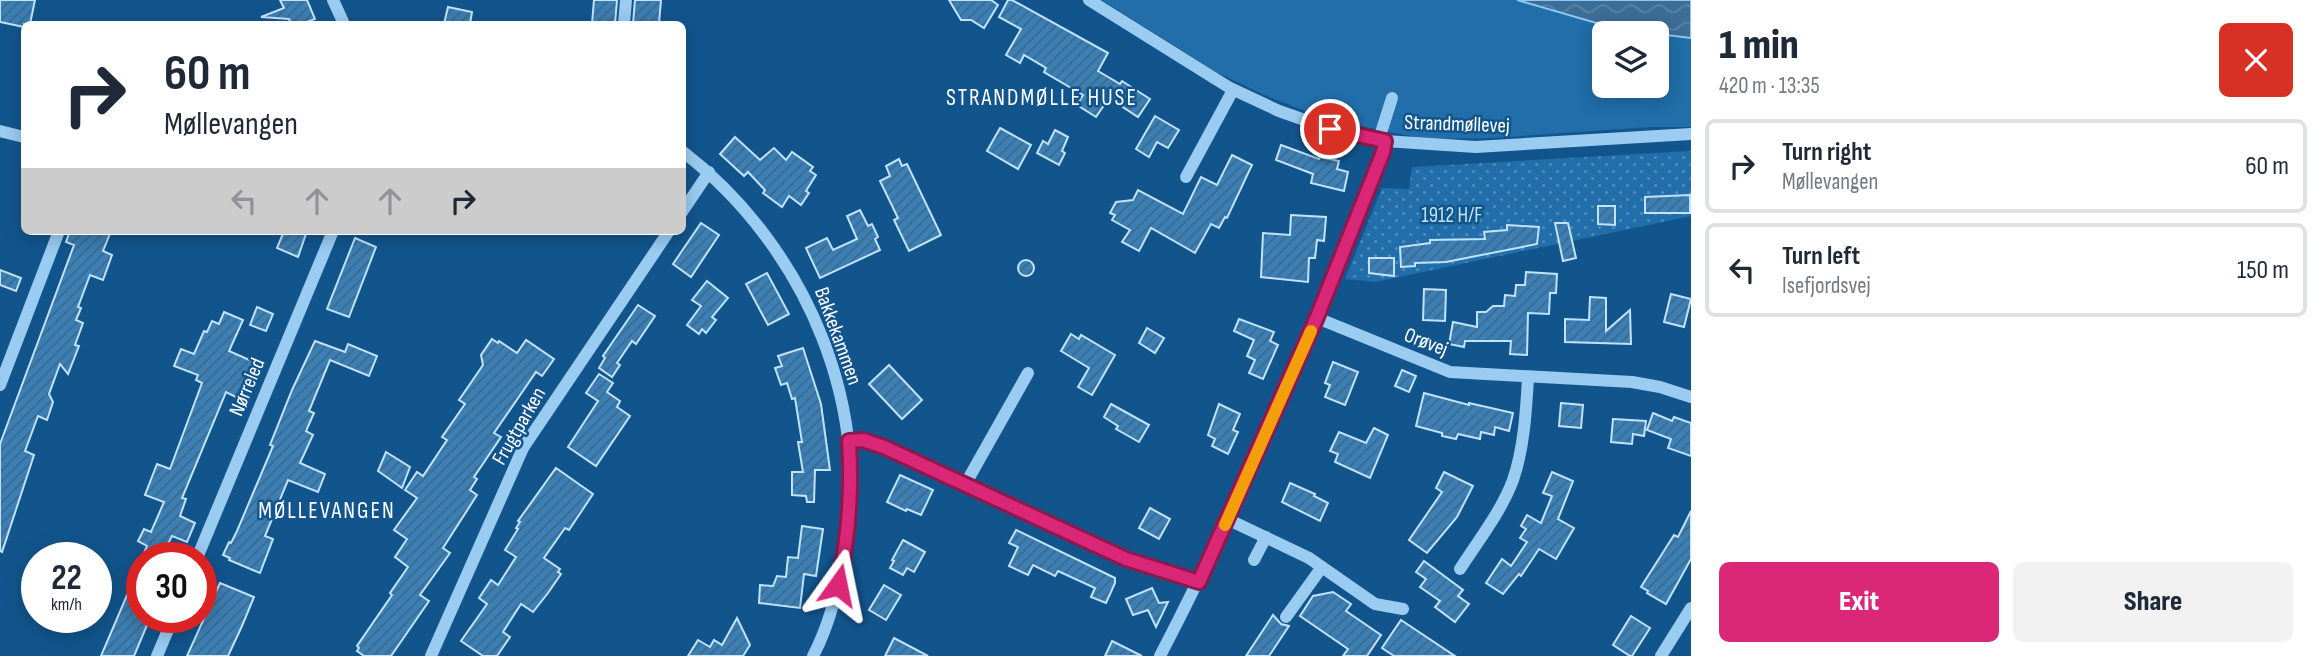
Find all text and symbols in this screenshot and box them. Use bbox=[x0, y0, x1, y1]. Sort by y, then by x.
text: 1 min bbox=[1719, 20, 1799, 71]
map controls bbox=[1592, 21, 1669, 98]
button: layers bbox=[1592, 21, 1669, 98]
button: close bbox=[2219, 23, 2293, 97]
text: 60 m bbox=[164, 45, 251, 104]
icon: right bbox=[49, 49, 140, 140]
text: 420 m · 13:35 bbox=[1719, 72, 1820, 100]
district label: STRANDMØLLE HUSE bbox=[946, 84, 1138, 112]
pin bbox=[1300, 99, 1360, 159]
text: Møllevangen bbox=[164, 105, 298, 144]
icon: arrive bbox=[1311, 110, 1349, 148]
street label: Strandmøllevej bbox=[1404, 110, 1510, 138]
text: Turn right bbox=[1782, 137, 1871, 168]
icon: right bbox=[1723, 147, 1761, 185]
text: 60 m bbox=[2245, 151, 2289, 182]
text: Møllevangen bbox=[1782, 168, 1878, 196]
icon: left bbox=[225, 182, 263, 220]
icon: ahead bbox=[298, 182, 336, 220]
icon: ahead bbox=[371, 182, 409, 220]
icon: right bbox=[444, 182, 482, 220]
park label: 1912 H/F bbox=[1421, 203, 1483, 228]
text: Turn left bbox=[1782, 241, 1860, 272]
icon: left bbox=[1723, 251, 1761, 289]
text: 150 m bbox=[2237, 255, 2289, 286]
text: Isefjordsvej bbox=[1782, 272, 1871, 300]
street label: Bakkekammen bbox=[809, 284, 867, 388]
street label: Orøvej bbox=[1401, 322, 1451, 362]
street label: Nørreled bbox=[224, 354, 270, 420]
street label: Frugtparken bbox=[487, 383, 551, 469]
district label: MØLLEVANGEN bbox=[258, 497, 396, 525]
speed limit sign: 30 bbox=[126, 542, 217, 633]
position arrow bbox=[801, 548, 875, 622]
text: 22 bbox=[51, 557, 82, 600]
button: Exit bbox=[1719, 562, 1999, 642]
button: Share bbox=[2013, 562, 2293, 642]
text: km/h bbox=[51, 594, 82, 615]

